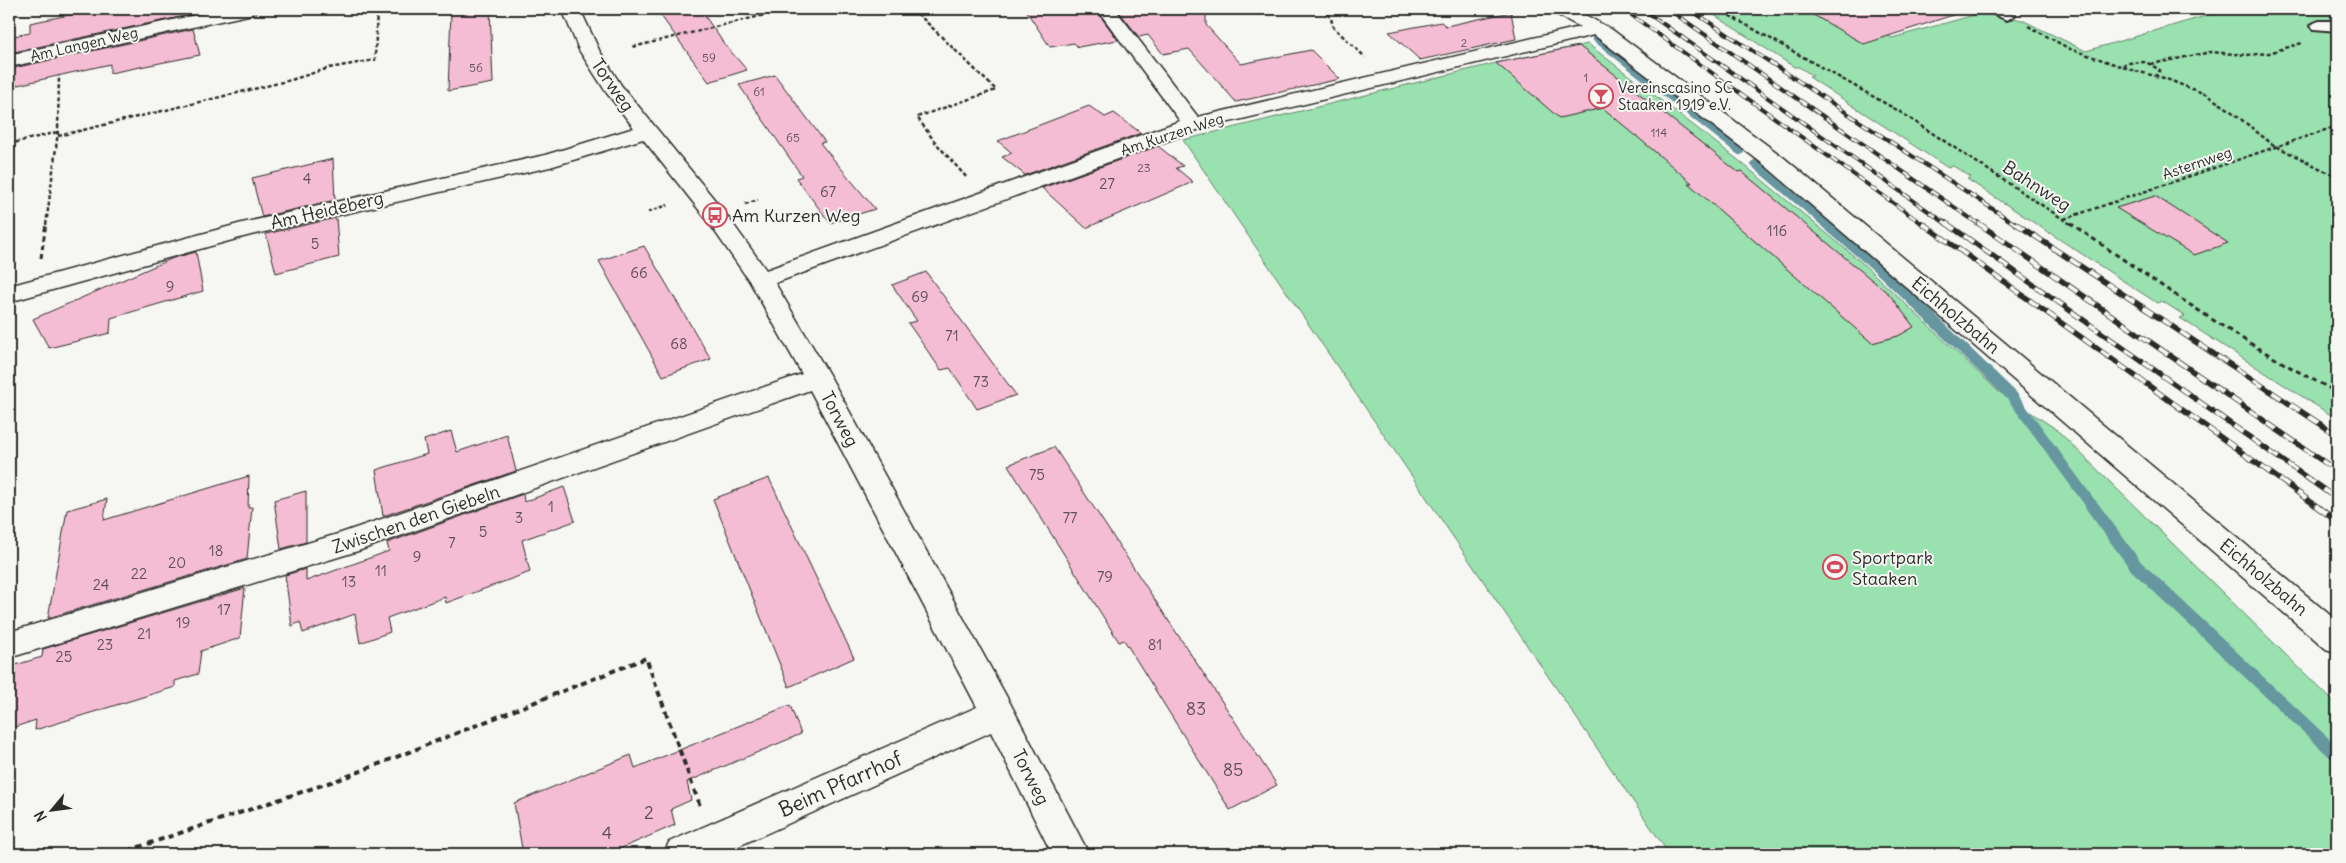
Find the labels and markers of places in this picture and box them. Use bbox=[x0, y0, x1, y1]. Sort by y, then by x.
place label: Vereinscasino SC Staaken 1919 e.V. bbox=[1618, 78, 1733, 114]
bar icon: Vereinscasino SC Staaken 1919 e.V. bbox=[1588, 83, 1614, 109]
bus stop icon: Am Kurzen Weg bbox=[702, 202, 728, 228]
place label: Am Kurzen Weg bbox=[732, 204, 861, 227]
place label: Sportpark Staaken bbox=[1852, 546, 1933, 590]
sports icon: Sportpark Staaken bbox=[1822, 554, 1848, 580]

